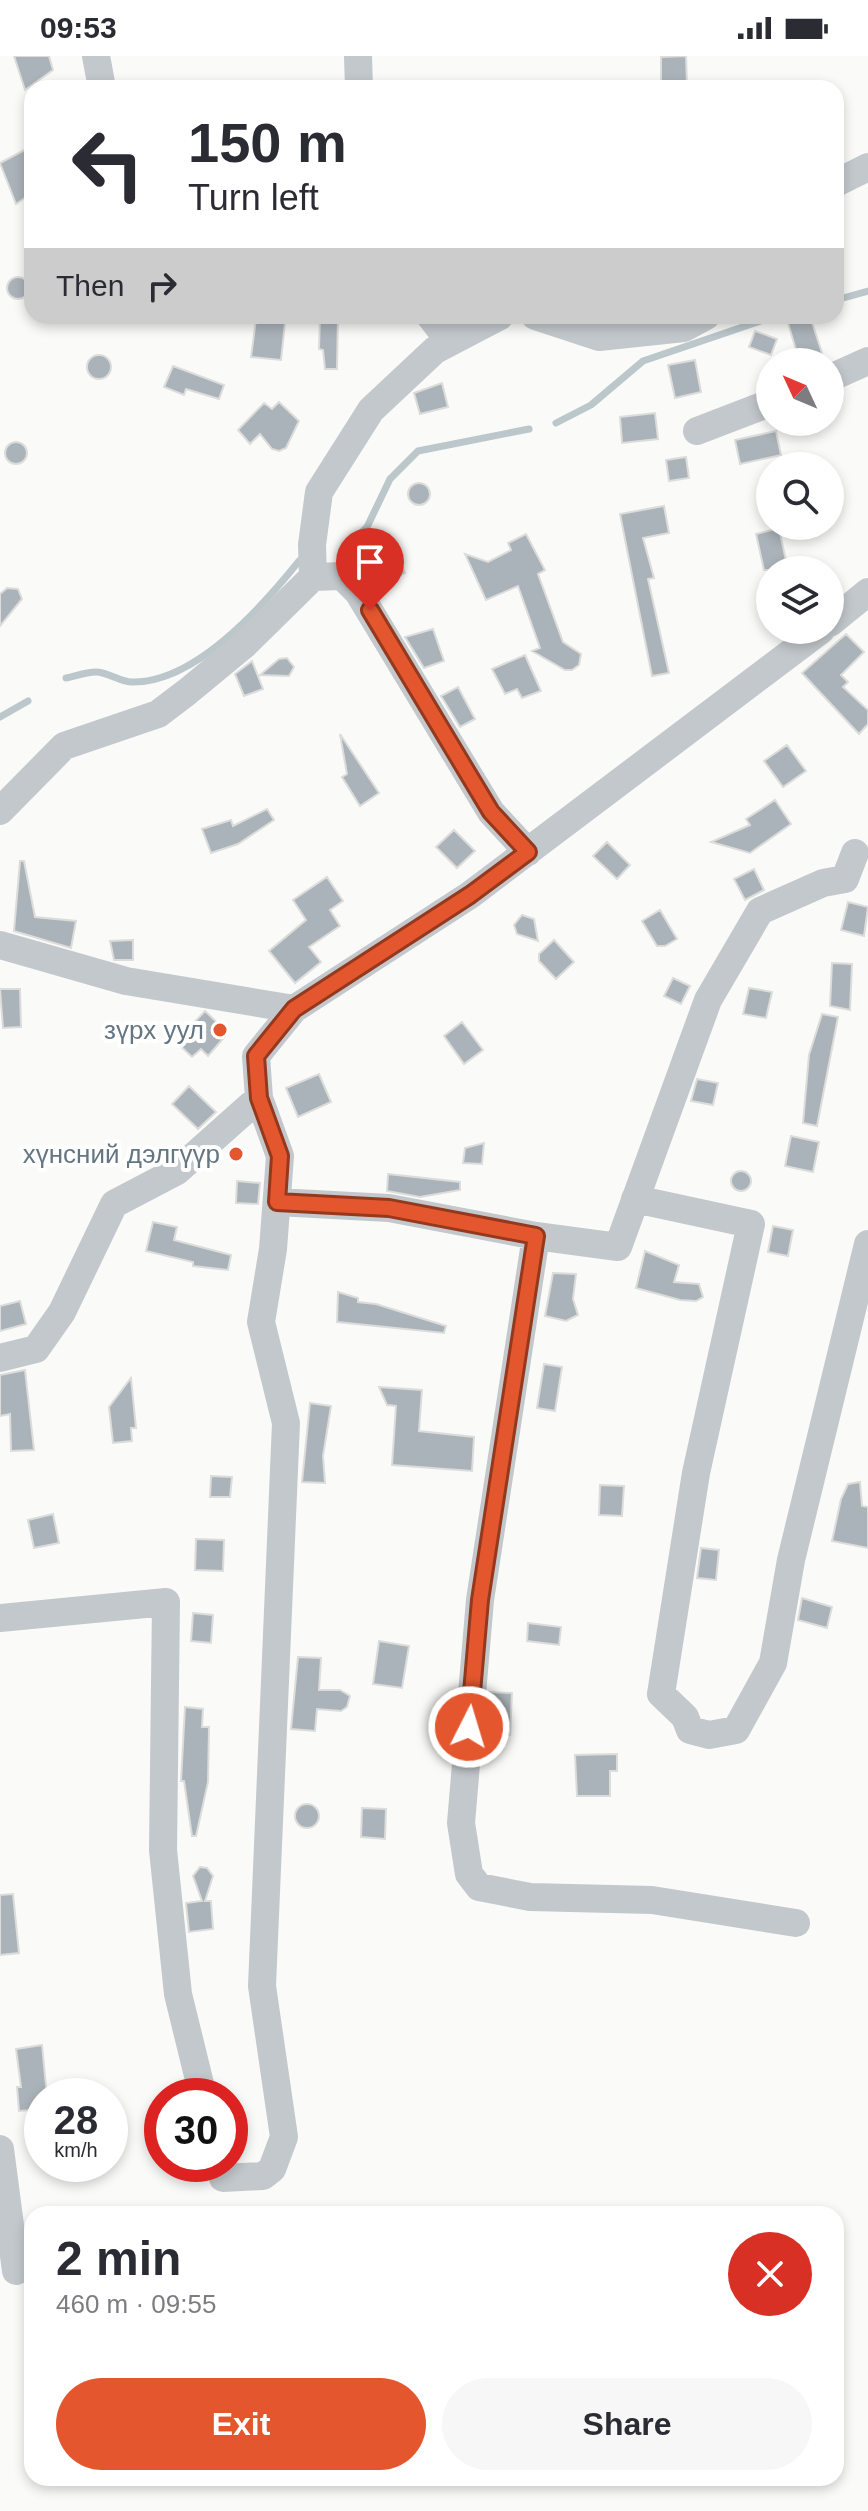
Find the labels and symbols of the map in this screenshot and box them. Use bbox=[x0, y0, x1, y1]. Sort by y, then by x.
north arrow bbox=[756, 348, 844, 436]
pin bbox=[336, 528, 404, 610]
place label: зүрх уул bbox=[104, 1015, 204, 1045]
marker: зүрх уул bbox=[211, 1021, 229, 1039]
place label: хүнсний дэлгүүр bbox=[23, 1139, 220, 1169]
marker: хүнсний дэлгүүр bbox=[227, 1145, 245, 1163]
position arrow bbox=[427, 1685, 511, 1769]
speed limit sign: 30 bbox=[144, 2078, 248, 2182]

